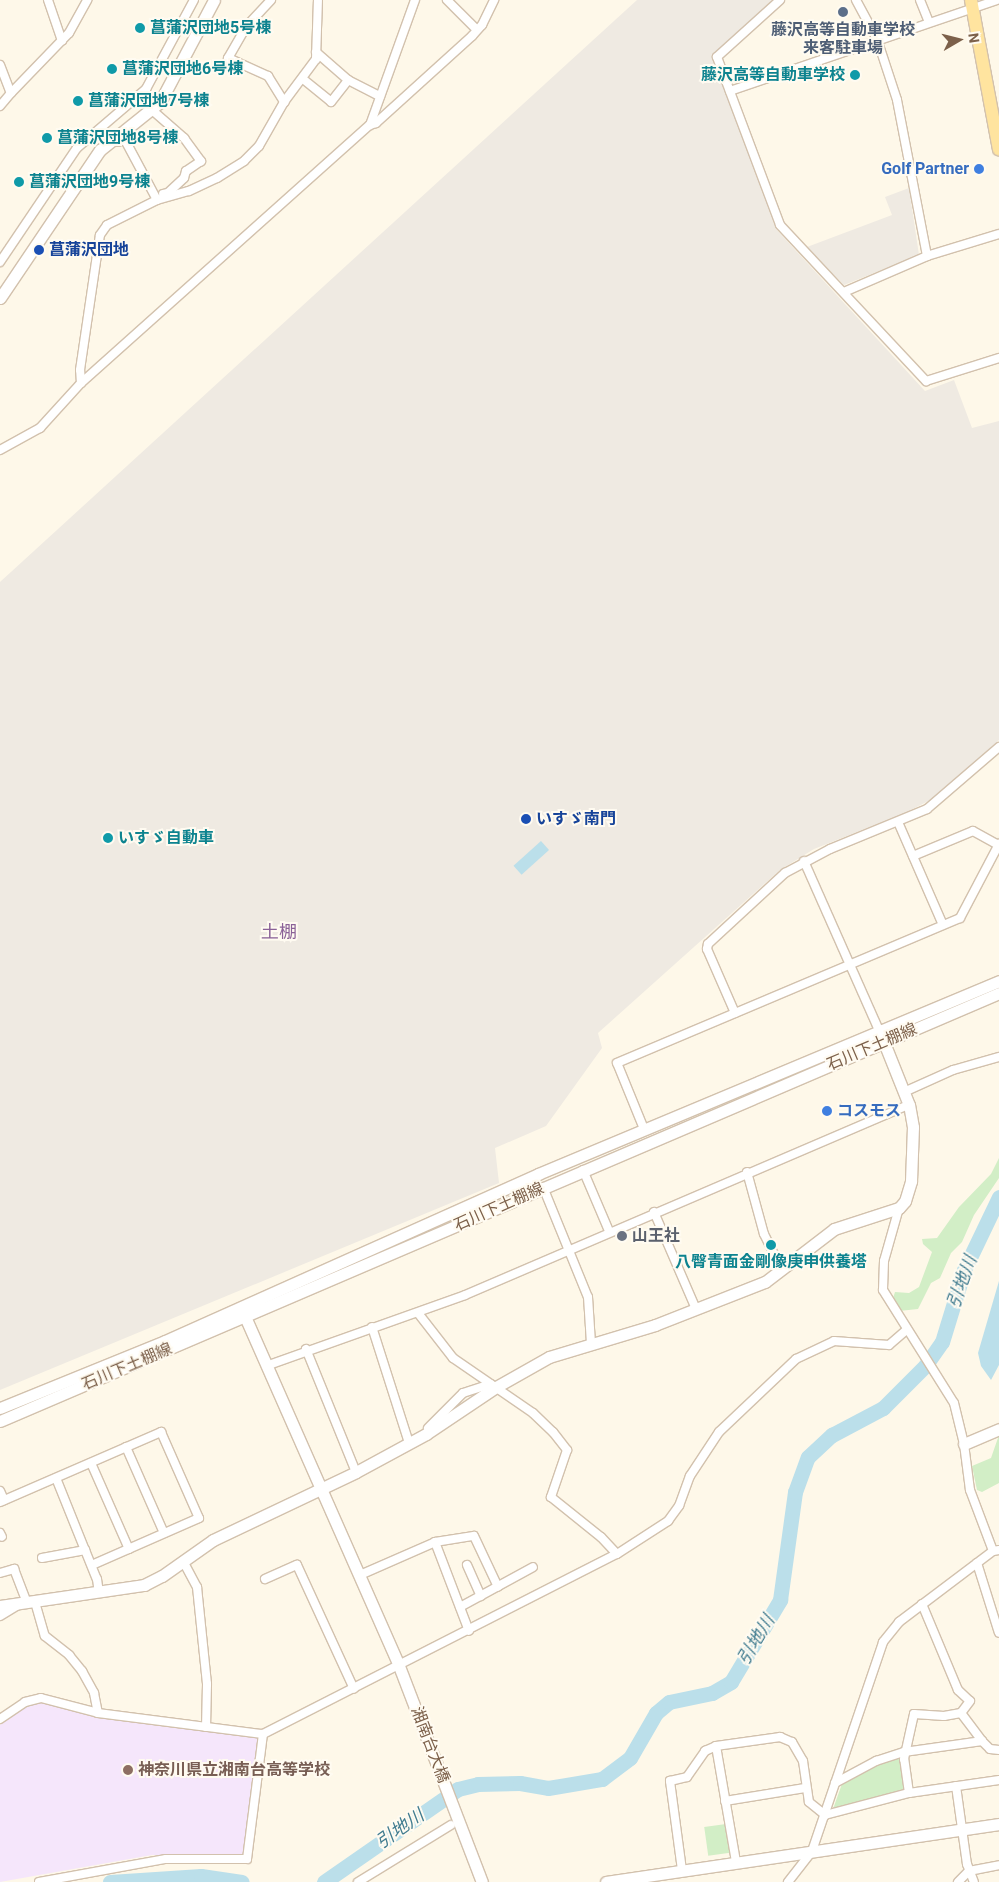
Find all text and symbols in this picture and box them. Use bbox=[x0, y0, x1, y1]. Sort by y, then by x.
marker: 藤沢高等自動車学校 来客駐車場 bbox=[837, 6, 849, 18]
north arrow bbox=[934, 15, 984, 65]
place label: 菖蒲沢団地5号棟 bbox=[150, 18, 271, 38]
place label: 藤沢高等自動車学校 来客駐車場 bbox=[771, 20, 915, 58]
marker: 菖蒲沢団地5号棟 bbox=[134, 22, 146, 34]
text: N bbox=[965, 32, 982, 44]
place label: 菖蒲沢団地6号棟 bbox=[122, 59, 243, 79]
marker: 菖蒲沢団地6号棟 bbox=[106, 63, 118, 75]
place label: 藤沢高等自動車学校 bbox=[701, 65, 845, 85]
marker: 藤沢高等自動車学校 bbox=[849, 69, 861, 81]
place label: 菖蒲沢団地7号棟 bbox=[88, 91, 209, 111]
marker: 菖蒲沢団地7号棟 bbox=[72, 95, 84, 107]
place label: 菖蒲沢団地8号棟 bbox=[57, 128, 178, 148]
marker: 菖蒲沢団地8号棟 bbox=[41, 132, 53, 144]
place label: Golf Partner bbox=[881, 159, 969, 179]
marker: Golf Partner bbox=[973, 163, 985, 175]
place label: 菖蒲沢団地9号棟 bbox=[29, 172, 150, 192]
marker: 菖蒲沢団地9号棟 bbox=[13, 176, 25, 188]
place label: 菖蒲沢団地 bbox=[49, 240, 129, 260]
marker: 菖蒲沢団地 bbox=[33, 244, 45, 256]
place label: いすゞ南門 bbox=[536, 809, 616, 829]
marker: いすゞ南門 bbox=[520, 813, 532, 825]
place label: いすゞ自動車 bbox=[118, 828, 214, 848]
marker: いすゞ自動車 bbox=[102, 832, 114, 844]
district label: 土棚 bbox=[261, 921, 297, 943]
street label: 石川下土棚線 bbox=[824, 1019, 920, 1075]
place label: コスモス bbox=[837, 1101, 901, 1121]
marker: コスモス bbox=[821, 1105, 833, 1117]
street label: 石川下土棚線 bbox=[451, 1179, 547, 1235]
place label: 山王社 bbox=[632, 1226, 680, 1246]
marker: 山王社 bbox=[616, 1230, 628, 1242]
marker: 八臀青面金剛像庚申供養塔 bbox=[765, 1239, 777, 1251]
place label: 八臀青面金剛像庚申供養塔 bbox=[675, 1252, 867, 1272]
water label: 引地川 bbox=[943, 1253, 981, 1311]
street label: 石川下土棚線 bbox=[79, 1339, 175, 1395]
water label: 引地川 bbox=[733, 1611, 779, 1669]
street label: 湘南台大橋 bbox=[407, 1704, 453, 1786]
place label: 神奈川県立湘南台高等学校 bbox=[138, 1760, 330, 1780]
marker: 神奈川県立湘南台高等学校 bbox=[122, 1764, 134, 1776]
water label: 引地川 bbox=[372, 1805, 428, 1853]

